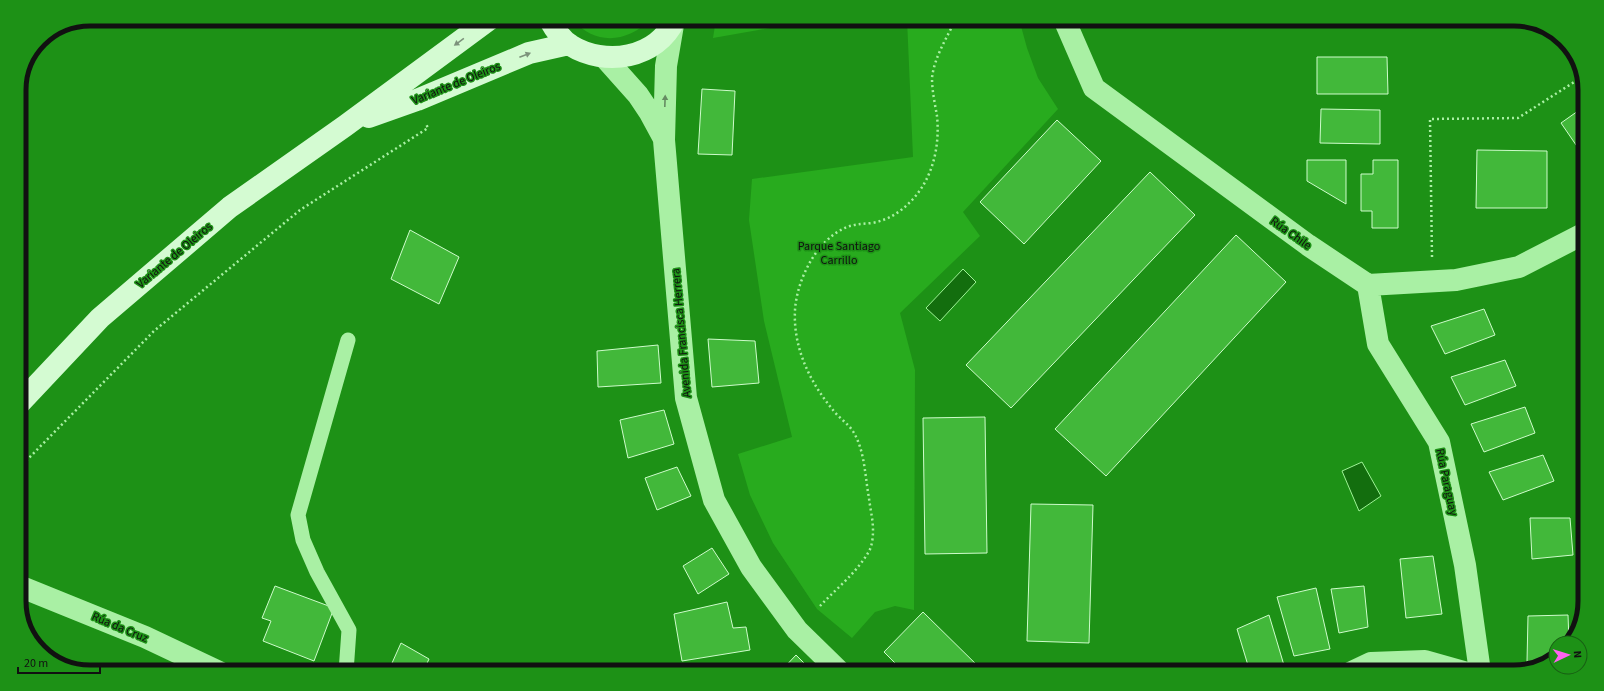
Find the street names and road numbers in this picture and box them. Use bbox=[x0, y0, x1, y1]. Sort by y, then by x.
street label: Variante de Oleiros bbox=[409, 58, 503, 109]
street label: Rúa Chile bbox=[1267, 213, 1315, 254]
street label: Variante de Oleiros bbox=[133, 219, 216, 292]
street label: Avenida Francisca Herrera bbox=[667, 268, 696, 398]
street label: Rúa Paraguay bbox=[1431, 447, 1462, 518]
street label: Rúa da Cruz bbox=[89, 608, 151, 647]

